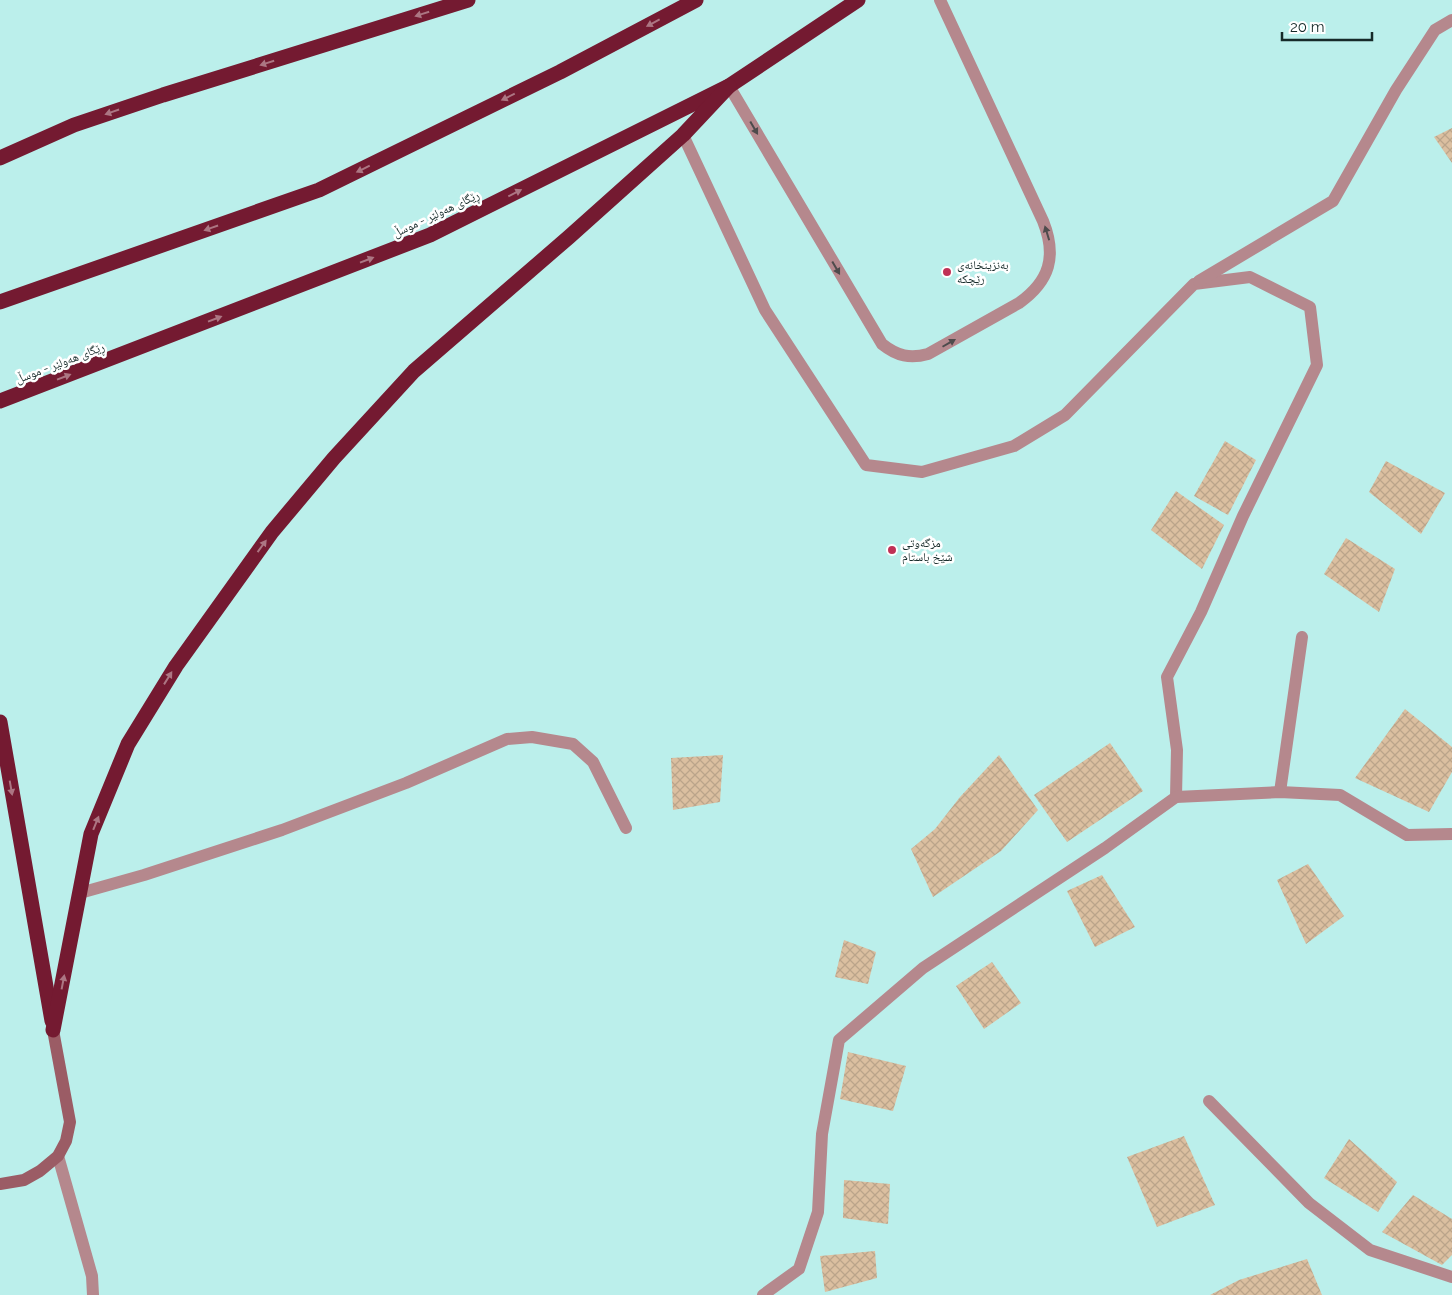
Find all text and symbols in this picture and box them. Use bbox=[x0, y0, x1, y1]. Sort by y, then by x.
scale bar bbox=[1282, 10, 1372, 42]
one-way arrow bbox=[414, 11, 429, 19]
text: 20 m bbox=[1290, 18, 1325, 36]
one-way arrow bbox=[646, 19, 660, 27]
one-way arrow bbox=[259, 59, 274, 67]
one-way arrow bbox=[501, 93, 516, 101]
one-way arrow bbox=[104, 108, 119, 116]
one-way arrow bbox=[749, 122, 758, 135]
one-way arrow bbox=[355, 165, 370, 173]
street label: ڕێگای هەولێر - موسڵ bbox=[390, 187, 483, 243]
one-way arrow bbox=[507, 189, 522, 197]
one-way arrow bbox=[204, 225, 219, 232]
one-way arrow bbox=[1043, 226, 1050, 241]
one-way arrow bbox=[360, 256, 375, 264]
place label: بەنزینخانەی رێچکە bbox=[957, 258, 1009, 286]
one-way arrow bbox=[832, 262, 841, 275]
marker: بەنزینخانەی رێچکە bbox=[941, 266, 953, 278]
one-way arrow bbox=[208, 315, 223, 323]
one-way arrow bbox=[942, 338, 956, 347]
street label: ڕێگای هەولێر - موسڵ bbox=[13, 339, 108, 389]
one-way arrow bbox=[56, 373, 71, 381]
place label: مزگەوتی شێخ باستام bbox=[902, 536, 953, 565]
one-way arrow bbox=[257, 539, 267, 553]
marker: مزگەوتی شێخ باستام bbox=[886, 544, 898, 556]
one-way arrow bbox=[164, 672, 173, 685]
one-way arrow bbox=[8, 780, 16, 796]
one-way arrow bbox=[92, 816, 100, 830]
one-way arrow bbox=[59, 974, 67, 990]

